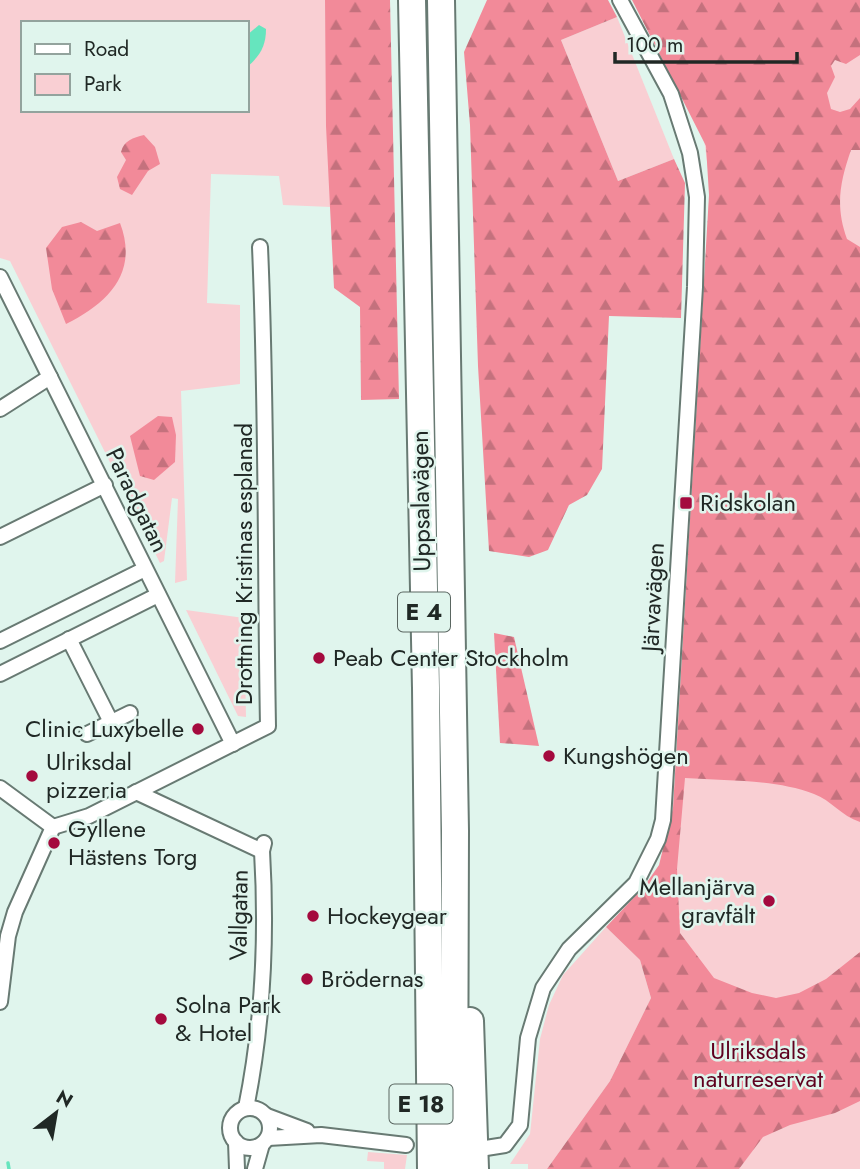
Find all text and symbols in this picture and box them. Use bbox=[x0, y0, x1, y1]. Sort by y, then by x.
legend bbox=[21, 21, 248, 112]
scale bar bbox=[615, 21, 797, 65]
text: 100 m bbox=[626, 30, 683, 60]
text: Road bbox=[84, 34, 129, 64]
text: Park bbox=[84, 69, 122, 99]
street label: Drottning Kristinas esplanad bbox=[226, 423, 261, 705]
street label: Uppsalavägen bbox=[402, 430, 439, 572]
street label: Paradgatan bbox=[97, 442, 178, 558]
place label: Ridskolan bbox=[700, 485, 796, 520]
marker: Ridskolan bbox=[678, 495, 694, 511]
street label: Järvavägen bbox=[632, 542, 673, 655]
road number: E 4 bbox=[398, 592, 450, 632]
place label: Peab Center Stockholm bbox=[333, 640, 569, 675]
marker: Peab Center Stockholm bbox=[311, 650, 327, 666]
place label: Clinic Luxybelle bbox=[25, 711, 184, 746]
marker: Clinic Luxybelle bbox=[190, 721, 206, 737]
place label: Kungshögen bbox=[563, 738, 689, 773]
place label: Ulriksdal pizzeria bbox=[46, 744, 132, 807]
marker: Kungshögen bbox=[541, 748, 557, 764]
marker: Ulriksdal pizzeria bbox=[24, 768, 40, 784]
place label: Gyllene Hästens Torg bbox=[68, 811, 197, 874]
marker: Gyllene Hästens Torg bbox=[46, 835, 62, 851]
street label: Vallgatan bbox=[220, 869, 257, 961]
place label: Mellanjärva gravfält bbox=[639, 869, 755, 932]
marker: Mellanjärva gravfält bbox=[761, 893, 777, 909]
place label: Hockeygear bbox=[327, 898, 448, 933]
marker: Hockeygear bbox=[305, 908, 321, 924]
place label: Brödernas bbox=[321, 961, 423, 996]
marker: Brödernas bbox=[299, 971, 315, 987]
place label: Solna Park & Hotel bbox=[175, 987, 281, 1050]
marker: Solna Park & Hotel bbox=[153, 1011, 169, 1027]
park label: Ulriksdals naturreservat bbox=[693, 1033, 823, 1096]
north arrow bbox=[21, 1078, 91, 1148]
text: N bbox=[51, 1083, 78, 1114]
road number: E 18 bbox=[390, 1084, 452, 1124]

